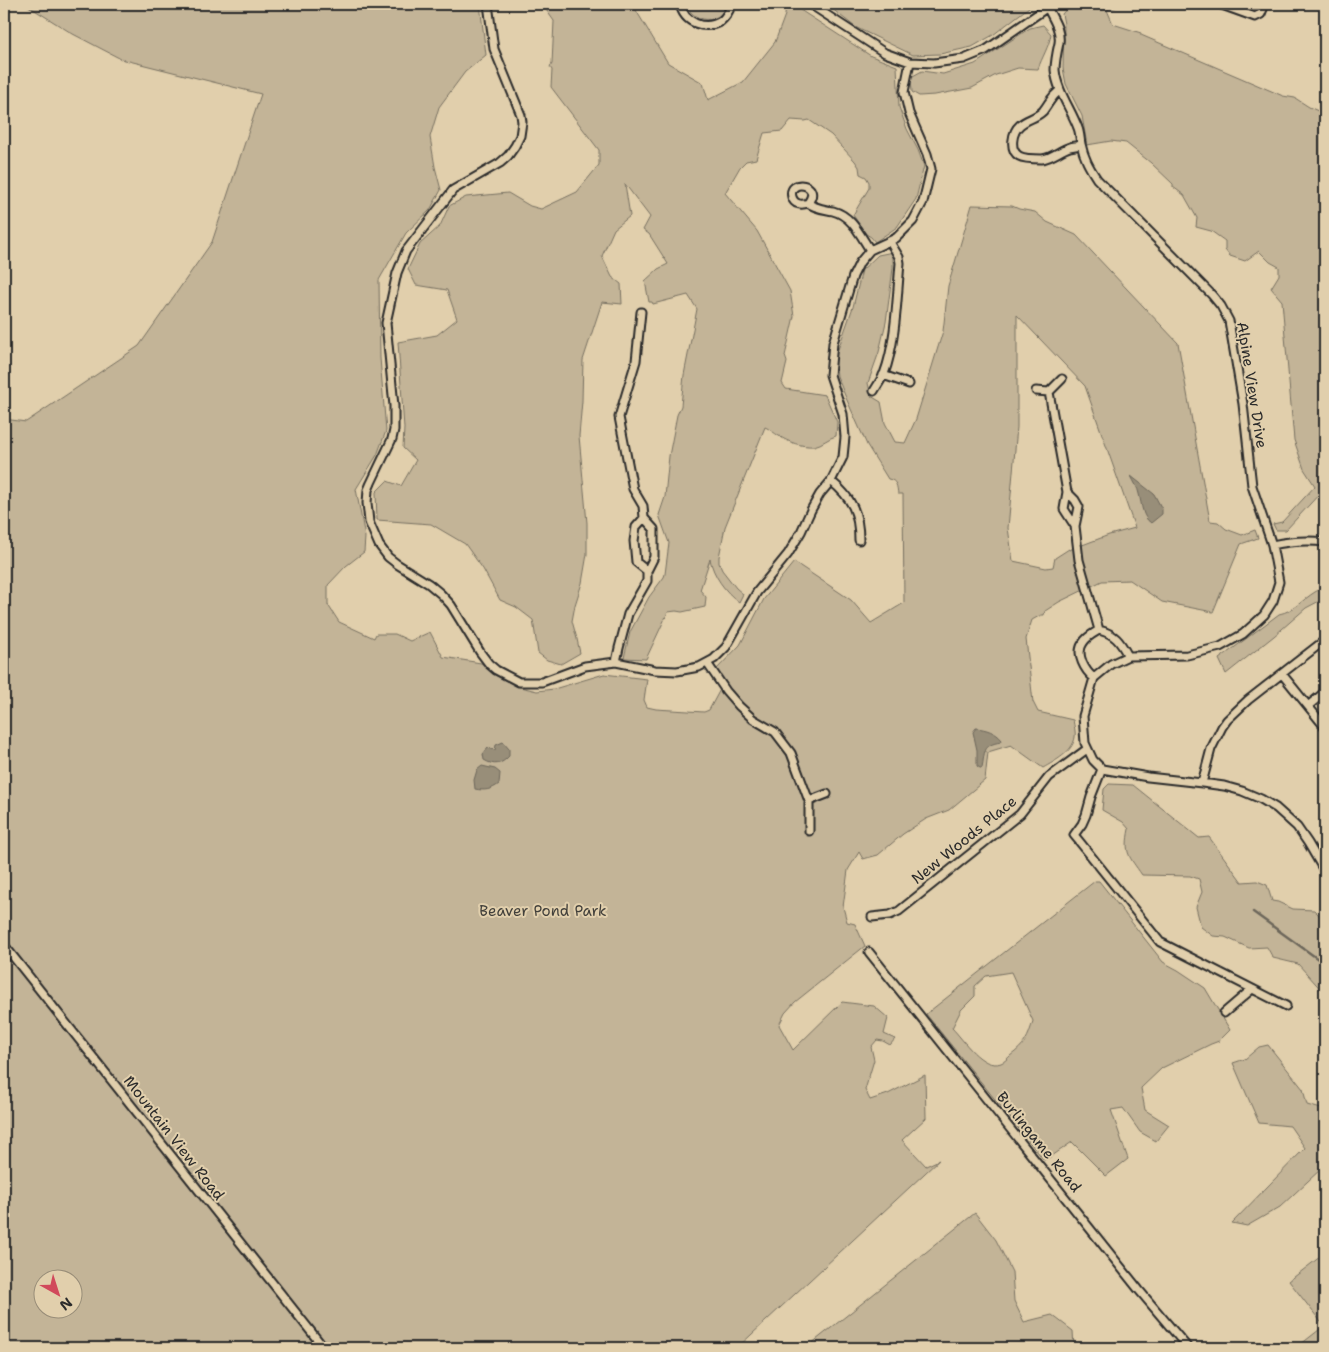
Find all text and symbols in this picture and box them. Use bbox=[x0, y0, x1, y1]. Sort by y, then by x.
street label: Alpine View Drive bbox=[1232, 320, 1272, 450]
street label: New Woods Place bbox=[907, 791, 1021, 889]
park label: Beaver Pond Park bbox=[479, 901, 607, 921]
street label: Mountain View Road bbox=[119, 1072, 229, 1205]
street label: Burlingame Road bbox=[992, 1087, 1086, 1197]
north arrow bbox=[32, 1270, 82, 1320]
text: N bbox=[56, 1294, 76, 1315]

